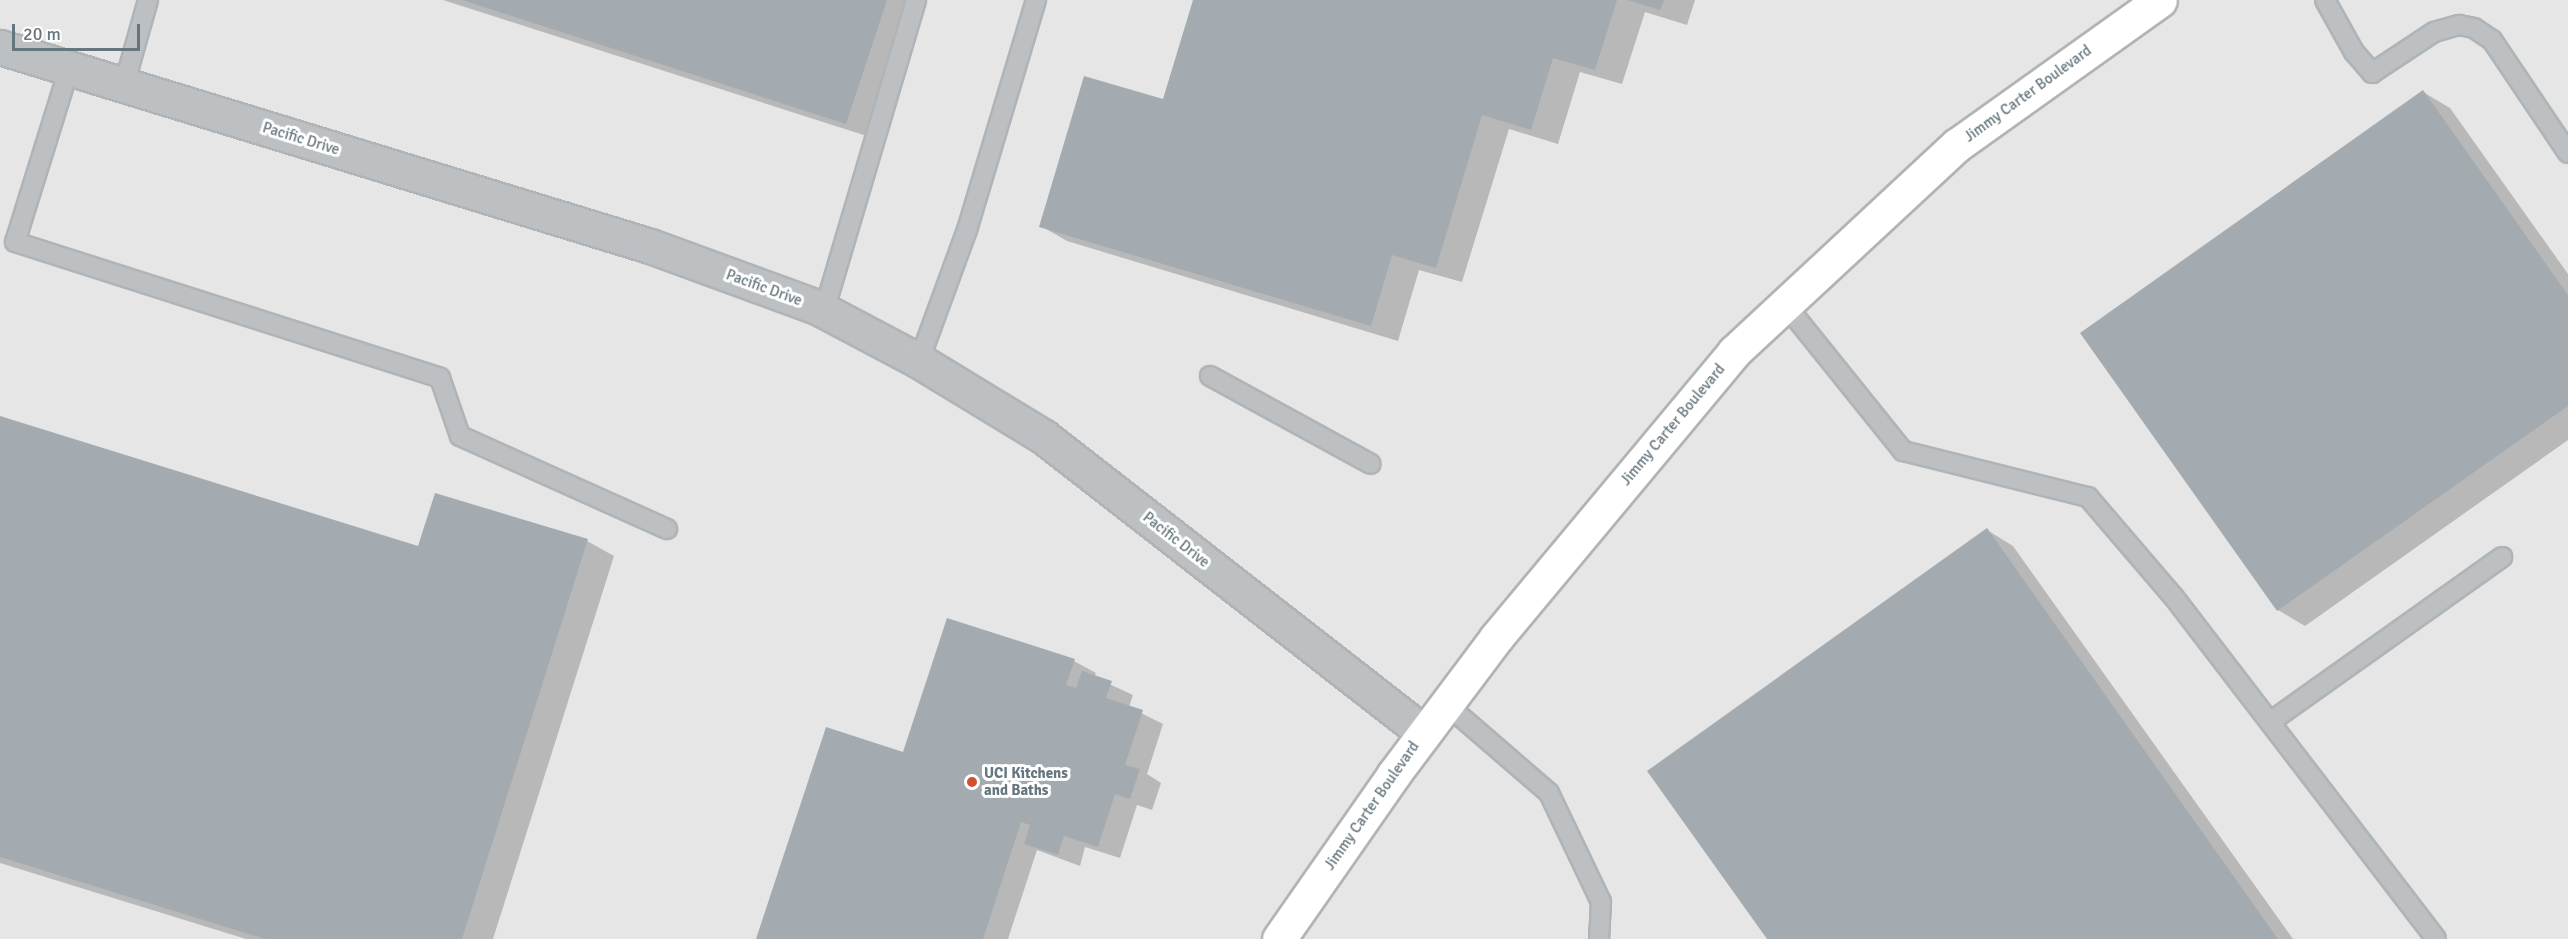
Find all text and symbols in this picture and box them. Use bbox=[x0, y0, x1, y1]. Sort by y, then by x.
scale bar bbox=[15, 12, 142, 50]
text: 20 m bbox=[23, 23, 61, 45]
street label: Jimmy Carter Boulevard bbox=[1961, 42, 2095, 146]
street label: Pacific Drive bbox=[260, 119, 342, 159]
street label: Pacific Drive bbox=[724, 266, 804, 310]
street label: Jimmy Carter Boulevard bbox=[1617, 361, 1729, 489]
street label: Pacific Drive bbox=[1139, 508, 1213, 572]
street label: Jimmy Carter Boulevard bbox=[1321, 738, 1423, 874]
place label: UCI Kitchens and Baths bbox=[984, 764, 1068, 799]
marker: UCI Kitchens and Baths bbox=[965, 775, 979, 789]

